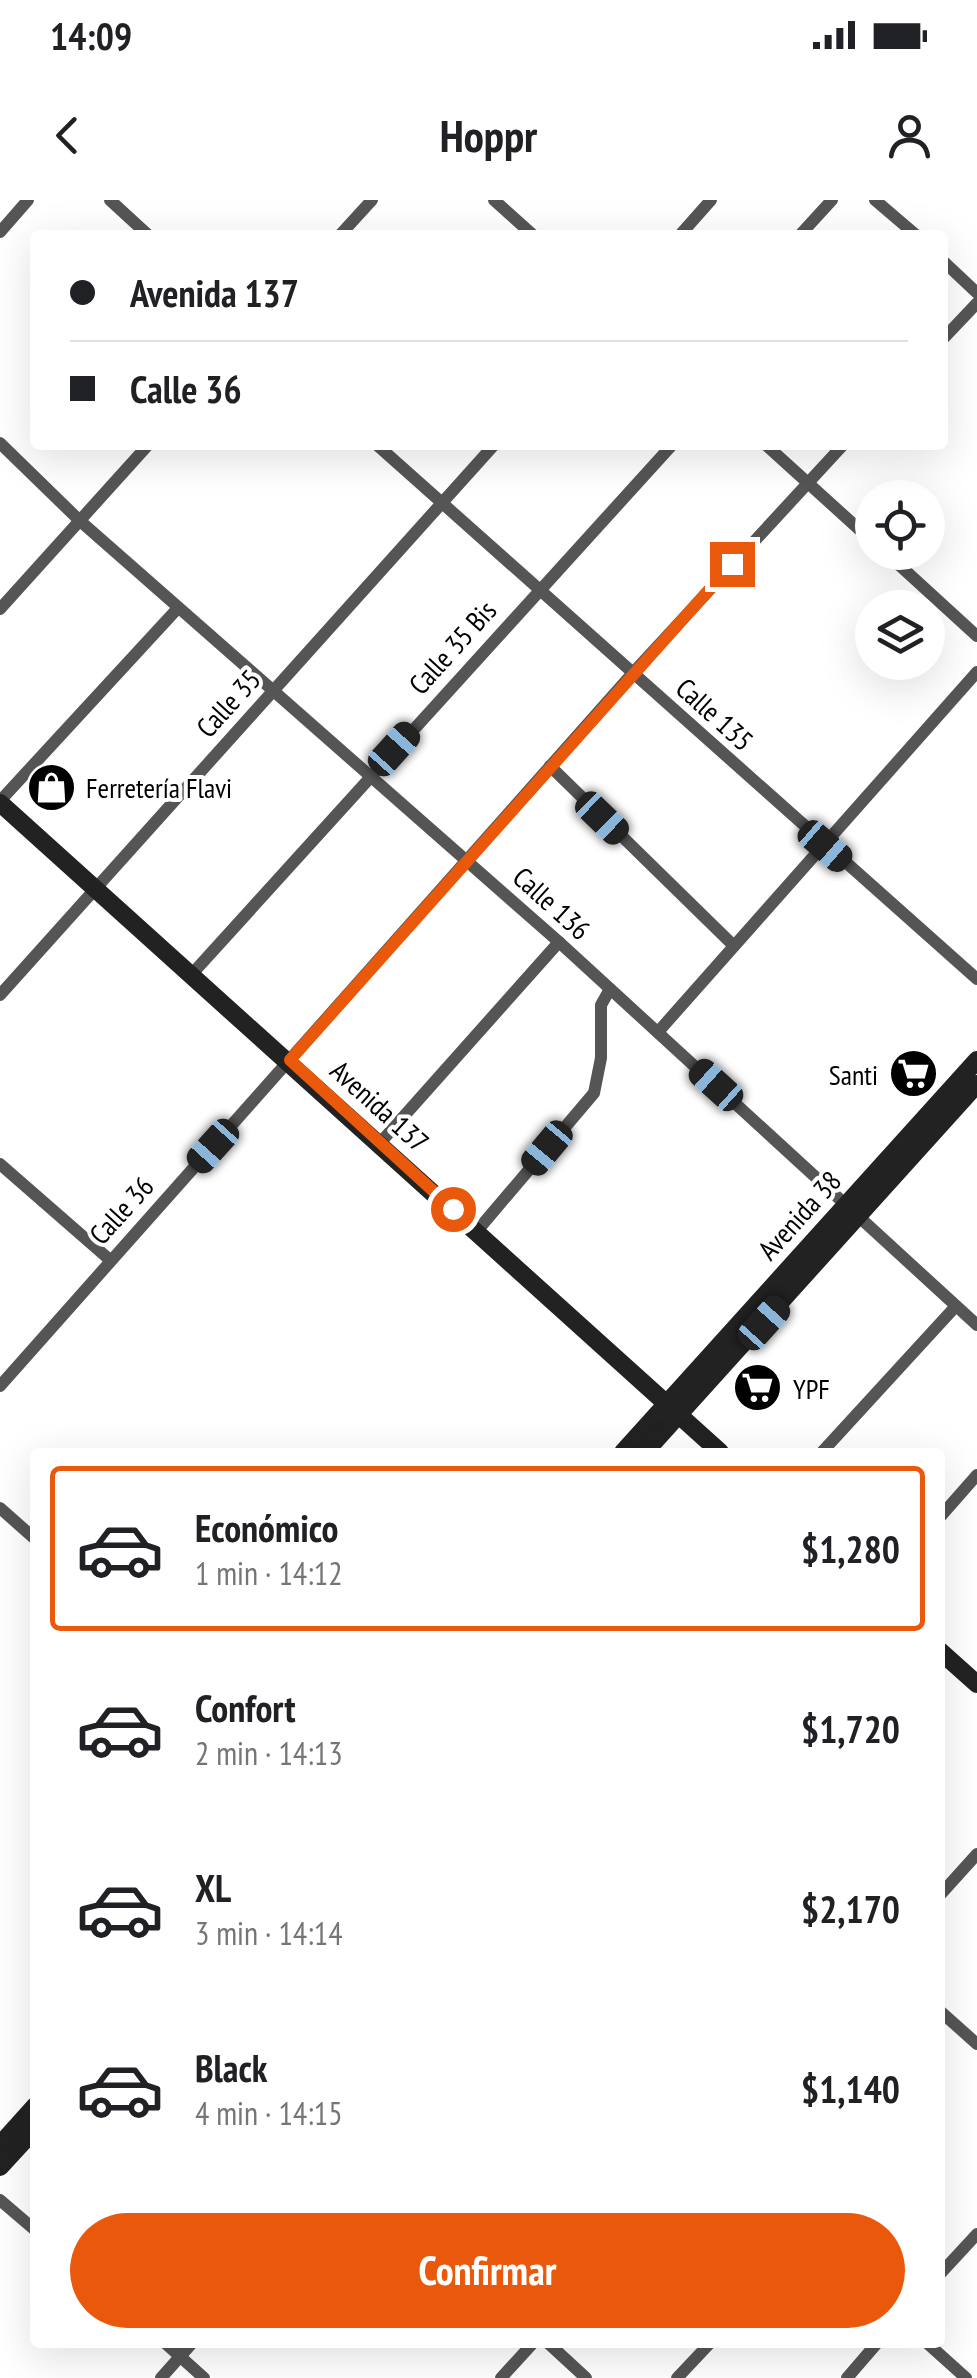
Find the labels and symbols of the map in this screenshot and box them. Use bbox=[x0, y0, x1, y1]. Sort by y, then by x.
route end bbox=[710, 542, 755, 587]
street label: Calle 35 Bis bbox=[400, 592, 504, 702]
street label: Calle 35 bbox=[188, 661, 268, 745]
street label: Calle 135 bbox=[668, 669, 762, 759]
car bbox=[363, 717, 425, 781]
shop icon: Ferretería Flavi bbox=[25, 761, 77, 813]
place label: Ferretería Flavi bbox=[86, 769, 232, 806]
car bbox=[570, 786, 634, 850]
car bbox=[793, 815, 857, 877]
street label: Calle 136 bbox=[505, 858, 599, 948]
supermarket icon: Santi bbox=[887, 1048, 939, 1100]
street label: Avenida 137 bbox=[323, 1052, 437, 1160]
car bbox=[684, 1054, 748, 1116]
place label: Santi bbox=[829, 1056, 878, 1093]
car bbox=[182, 1114, 244, 1178]
car bbox=[516, 1115, 578, 1181]
street label: Avenida 38 bbox=[749, 1163, 849, 1267]
street label: Calle 36 bbox=[81, 1168, 161, 1252]
route start bbox=[431, 1187, 476, 1232]
car bbox=[733, 1291, 795, 1355]
supermarket icon: YPF bbox=[732, 1362, 784, 1414]
place label: YPF bbox=[793, 1370, 830, 1407]

